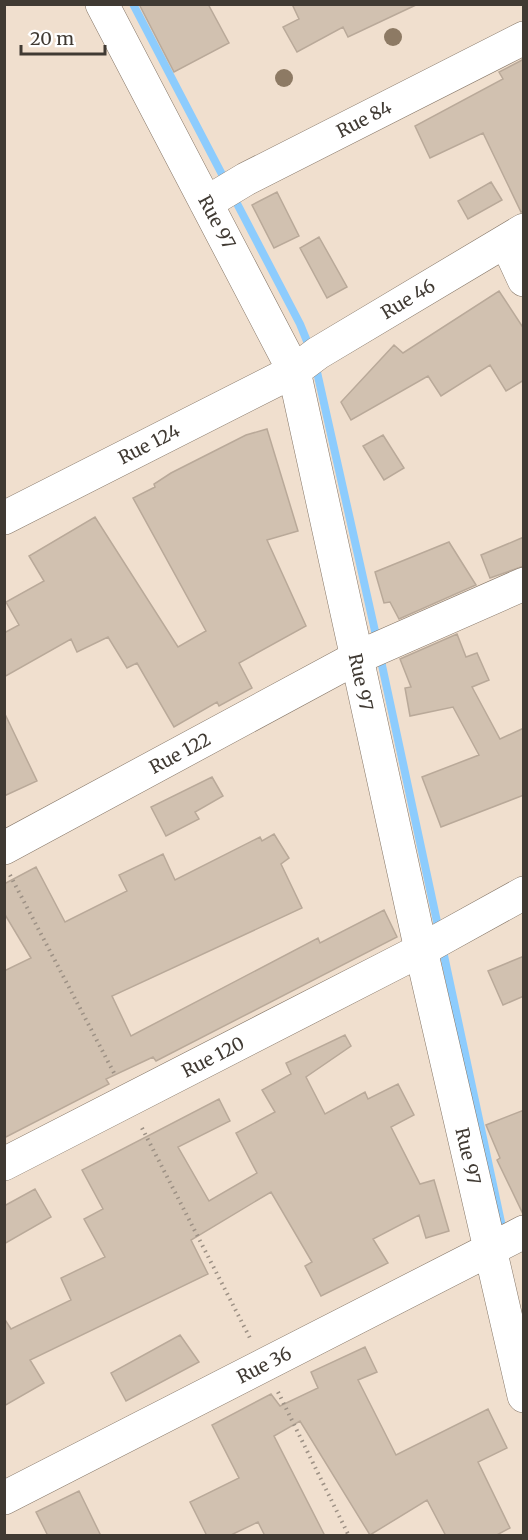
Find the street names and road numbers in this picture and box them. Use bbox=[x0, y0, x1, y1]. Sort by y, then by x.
street label: Rue 84 bbox=[333, 95, 395, 143]
street label: Rue 97 bbox=[193, 191, 241, 253]
street label: Rue 46 bbox=[377, 274, 439, 324]
street label: Rue 124 bbox=[114, 419, 184, 469]
street label: Rue 97 bbox=[344, 651, 378, 713]
street label: Rue 122 bbox=[145, 727, 215, 779]
street label: Rue 120 bbox=[178, 1032, 248, 1082]
street label: Rue 97 bbox=[450, 1125, 486, 1187]
street label: Rue 36 bbox=[233, 1342, 295, 1388]

